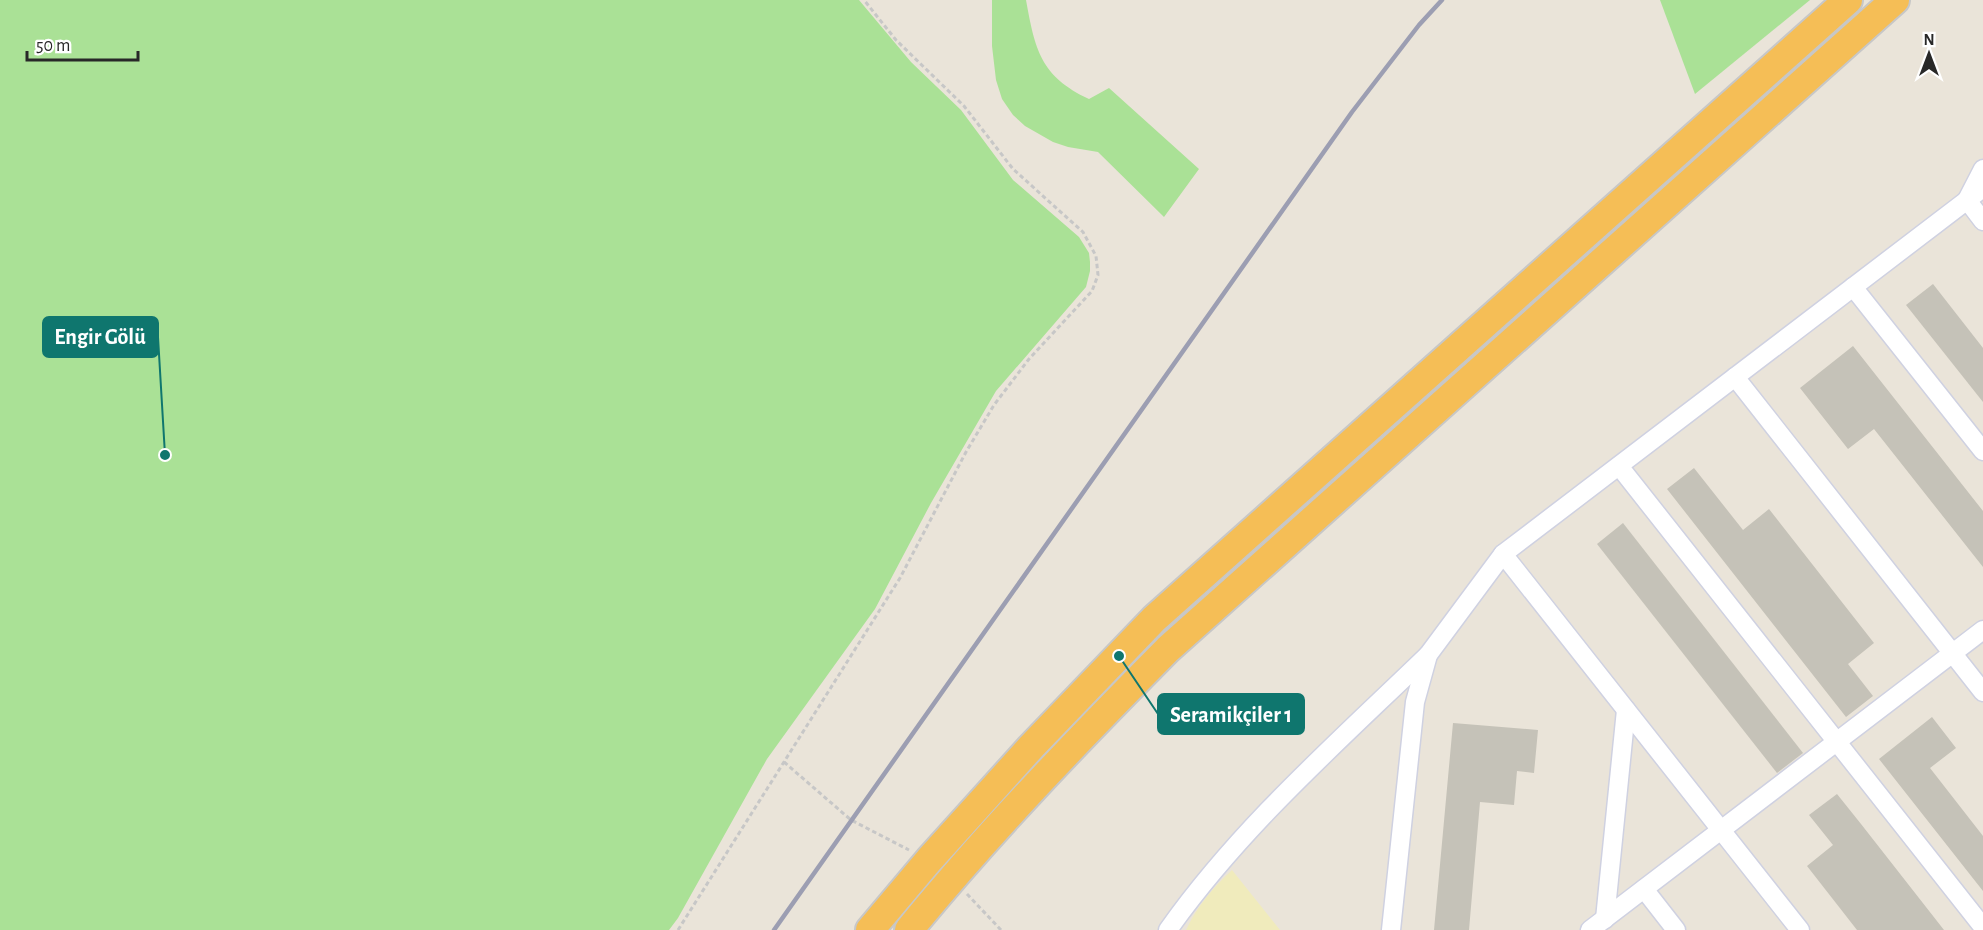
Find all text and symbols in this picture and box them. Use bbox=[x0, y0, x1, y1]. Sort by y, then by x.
scale bar bbox=[27, 24, 138, 62]
north arrow bbox=[1899, 24, 1959, 84]
text: N bbox=[1923, 32, 1935, 48]
text: 50 m bbox=[36, 37, 70, 55]
callout: Engir Gölü bbox=[43, 317, 158, 357]
text: Engir Gölü bbox=[54, 326, 146, 348]
callout: Seramikçiler 1 bbox=[1158, 694, 1304, 734]
text: Seramikçiler 1 bbox=[1170, 704, 1292, 726]

